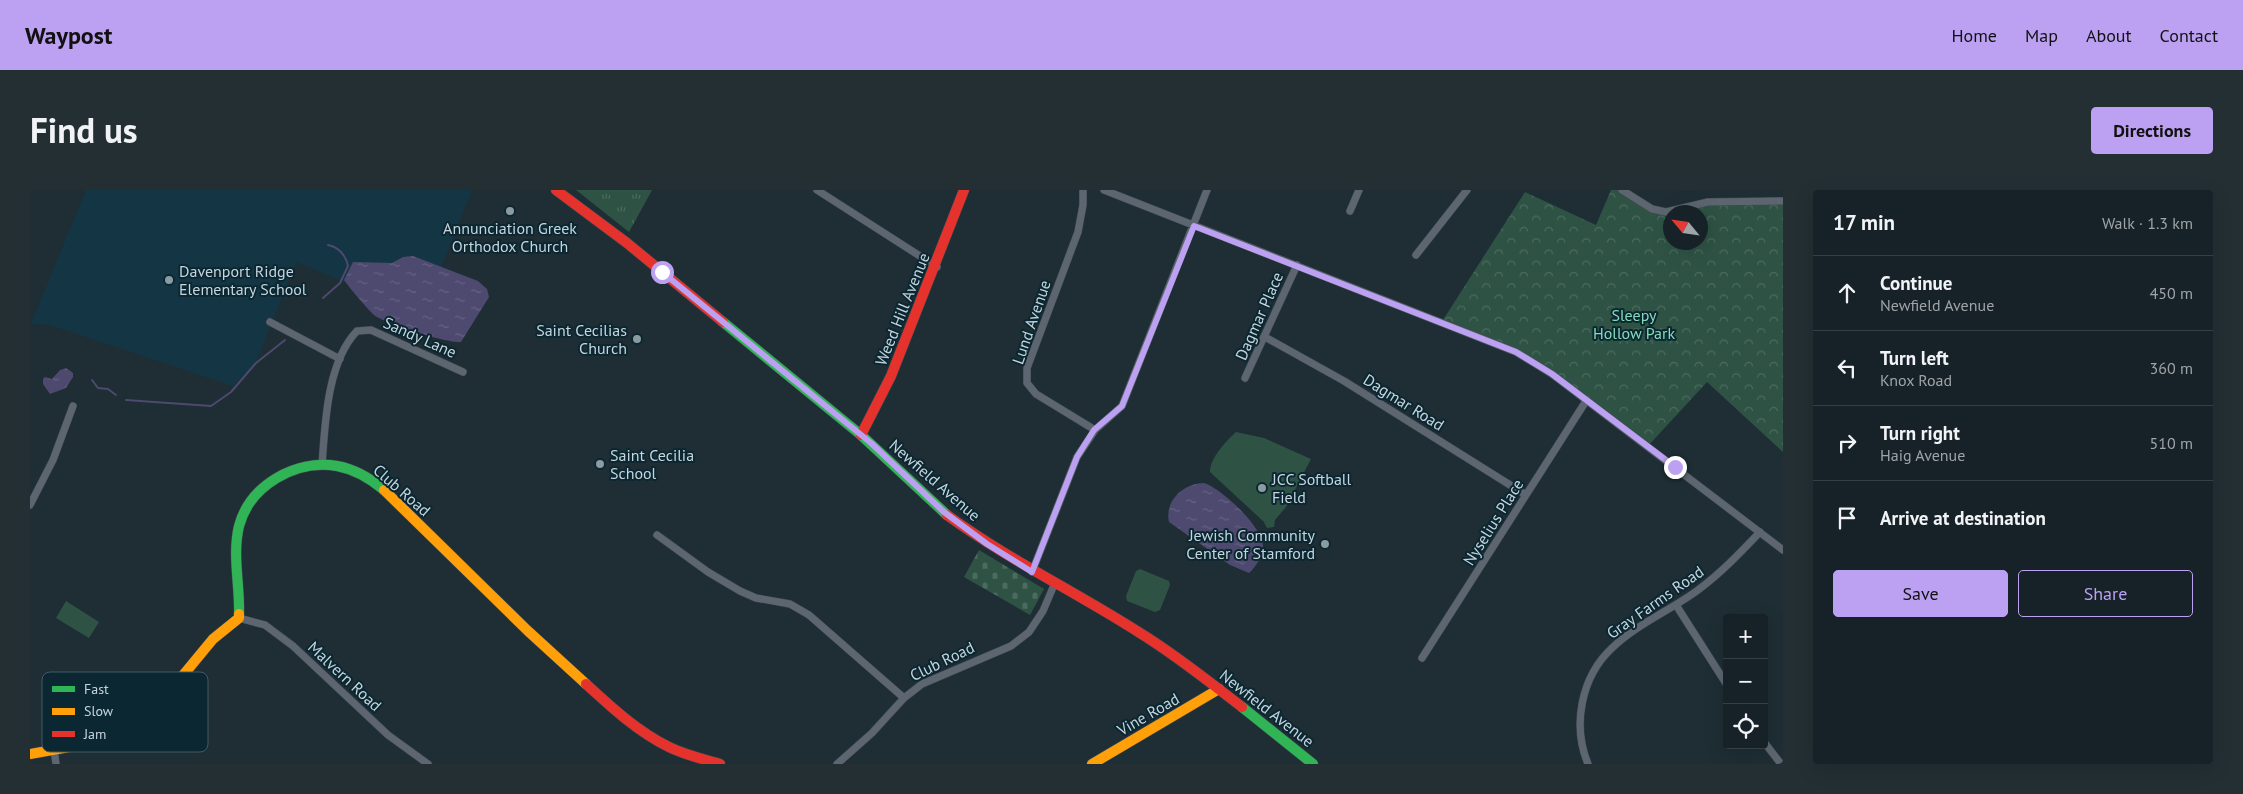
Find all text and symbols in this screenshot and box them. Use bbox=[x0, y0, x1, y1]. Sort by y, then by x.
text: Waypost bbox=[25, 20, 112, 51]
text: Home bbox=[1951, 24, 1997, 47]
text: Map bbox=[2025, 24, 2058, 47]
text: About bbox=[2086, 24, 2132, 47]
text: Contact bbox=[2160, 24, 2218, 47]
text: Find us bbox=[30, 107, 138, 153]
button: Directions bbox=[2091, 107, 2213, 154]
marker: Annunciation Greek Orthodox Church bbox=[504, 205, 516, 217]
north arrow bbox=[1663, 205, 1708, 250]
text: 17 min bbox=[1833, 209, 1895, 236]
text: Walk · 1.3 km bbox=[2102, 213, 2193, 233]
place label: Annunciation Greek Orthodox Church bbox=[443, 218, 577, 256]
street label: Weed Hill Avenue bbox=[870, 250, 934, 368]
place label: Davenport Ridge Elementary School bbox=[179, 261, 307, 299]
route start bbox=[651, 261, 674, 284]
street label: Dagmar Place bbox=[1231, 269, 1287, 363]
text: Continue bbox=[1880, 271, 1952, 295]
marker: Davenport Ridge Elementary School bbox=[163, 274, 175, 286]
street label: Lund Avenue bbox=[1007, 277, 1055, 367]
icon: ahead bbox=[1833, 279, 1861, 307]
text: 450 m bbox=[2150, 283, 2193, 303]
text: Newfield Avenue bbox=[1880, 295, 1994, 315]
park label: Sleepy Hollow Park bbox=[1593, 305, 1675, 343]
street label: Sandy Lane bbox=[380, 312, 460, 362]
place label: Saint Cecilias Church bbox=[536, 320, 627, 358]
marker: Saint Cecilias Church bbox=[631, 333, 643, 345]
text: Turn left bbox=[1880, 346, 1949, 370]
icon: left bbox=[1833, 354, 1861, 382]
text: 360 m bbox=[2150, 358, 2193, 378]
street label: Dagmar Road bbox=[1360, 369, 1448, 435]
text: Knox Road bbox=[1880, 370, 1952, 390]
text: Turn right bbox=[1880, 421, 1960, 445]
icon: right bbox=[1833, 429, 1861, 457]
text: 510 m bbox=[2150, 433, 2193, 453]
street label: Newfield Avenue bbox=[885, 435, 985, 525]
place label: Saint Cecilia School bbox=[610, 445, 694, 483]
text: Haig Avenue bbox=[1880, 445, 1965, 465]
route end bbox=[1664, 456, 1687, 479]
marker: Saint Cecilia School bbox=[594, 458, 606, 470]
street label: Club Road bbox=[369, 460, 435, 520]
place label: JCC Softball Field bbox=[1271, 469, 1352, 507]
street label: Nyselius Place bbox=[1458, 475, 1528, 569]
marker: JCC Softball Field bbox=[1256, 482, 1268, 494]
icon: arrive bbox=[1833, 504, 1861, 532]
text: Arrive at destination bbox=[1880, 506, 2046, 530]
place label: Jewish Community Center of Stamford bbox=[1186, 525, 1316, 563]
marker: Jewish Community Center of Stamford bbox=[1319, 538, 1331, 550]
street label: Gray Farms Road bbox=[1603, 561, 1707, 643]
button: Save bbox=[1833, 570, 2008, 617]
button: Share bbox=[2018, 570, 2193, 617]
map controls bbox=[1723, 614, 1768, 749]
button: + bbox=[1723, 614, 1768, 659]
street label: Malvern Road bbox=[304, 637, 386, 715]
street label: Club Road bbox=[907, 637, 977, 685]
button: − bbox=[1723, 659, 1768, 704]
street label: Newfield Avenue bbox=[1216, 665, 1318, 751]
legend bbox=[42, 672, 208, 752]
text: Fast bbox=[84, 680, 109, 698]
street label: Vine Road bbox=[1113, 688, 1183, 740]
text: Slow bbox=[84, 702, 114, 720]
button: locate bbox=[1723, 704, 1768, 749]
text: Jam bbox=[83, 725, 106, 743]

